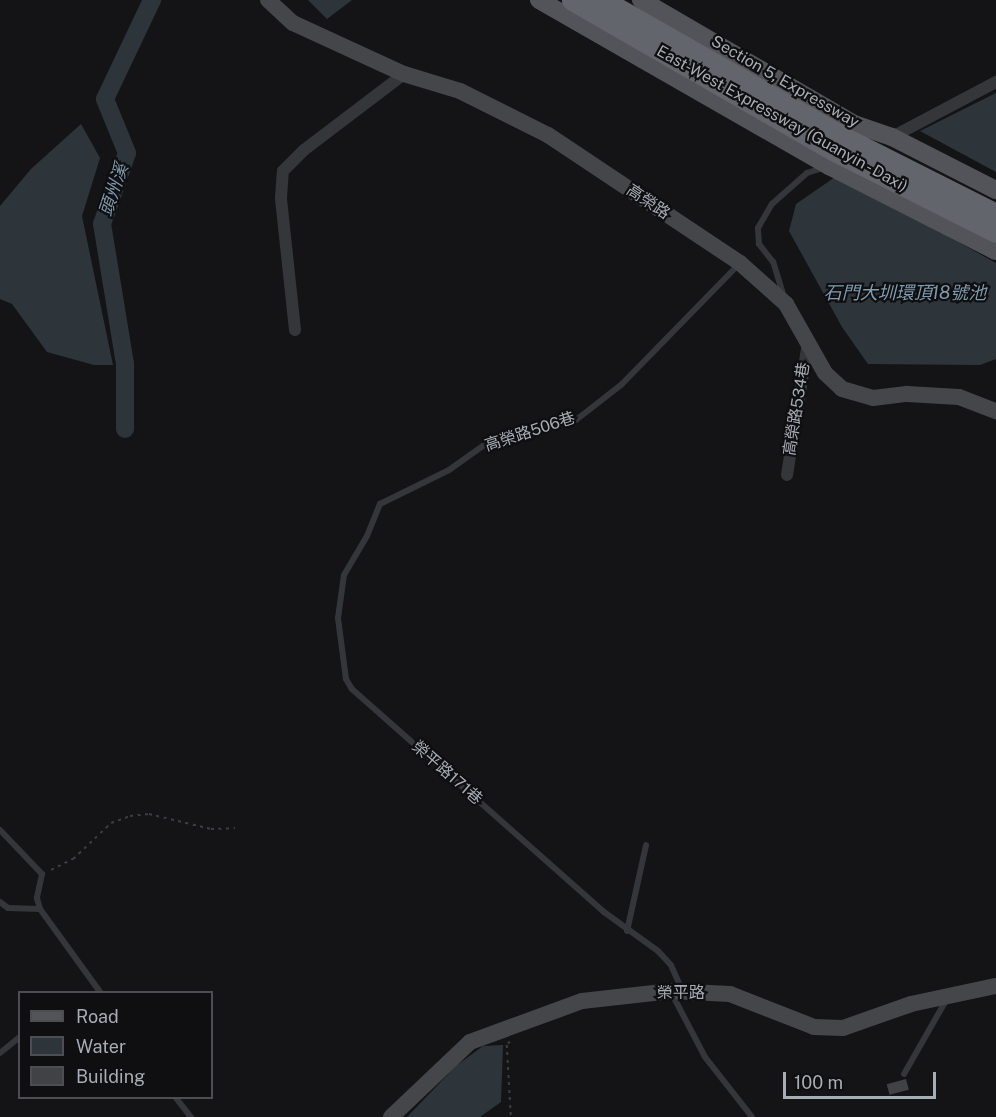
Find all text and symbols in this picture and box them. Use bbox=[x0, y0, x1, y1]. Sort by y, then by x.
street label: Section 5, Expressway bbox=[708, 32, 862, 132]
street label: East-West Expressway (Guanyin - Daxi) bbox=[651, 41, 913, 197]
water label: 頭州溪 bbox=[95, 161, 133, 219]
street label: 高榮路 bbox=[623, 181, 673, 223]
water label: 石門大圳環頂18號池 bbox=[824, 282, 986, 304]
street label: 高榮路534巷 bbox=[780, 361, 814, 457]
street label: 高榮路506巷 bbox=[482, 408, 578, 456]
street label: 榮平路171巷 bbox=[408, 737, 486, 809]
street label: 榮平路 bbox=[657, 983, 705, 1003]
legend bbox=[18, 991, 213, 1099]
text: Road bbox=[76, 1006, 119, 1027]
text: Water bbox=[76, 1036, 126, 1057]
scale bar bbox=[786, 1060, 939, 1098]
text: Building bbox=[76, 1066, 145, 1087]
text: 100 m bbox=[794, 1072, 843, 1093]

